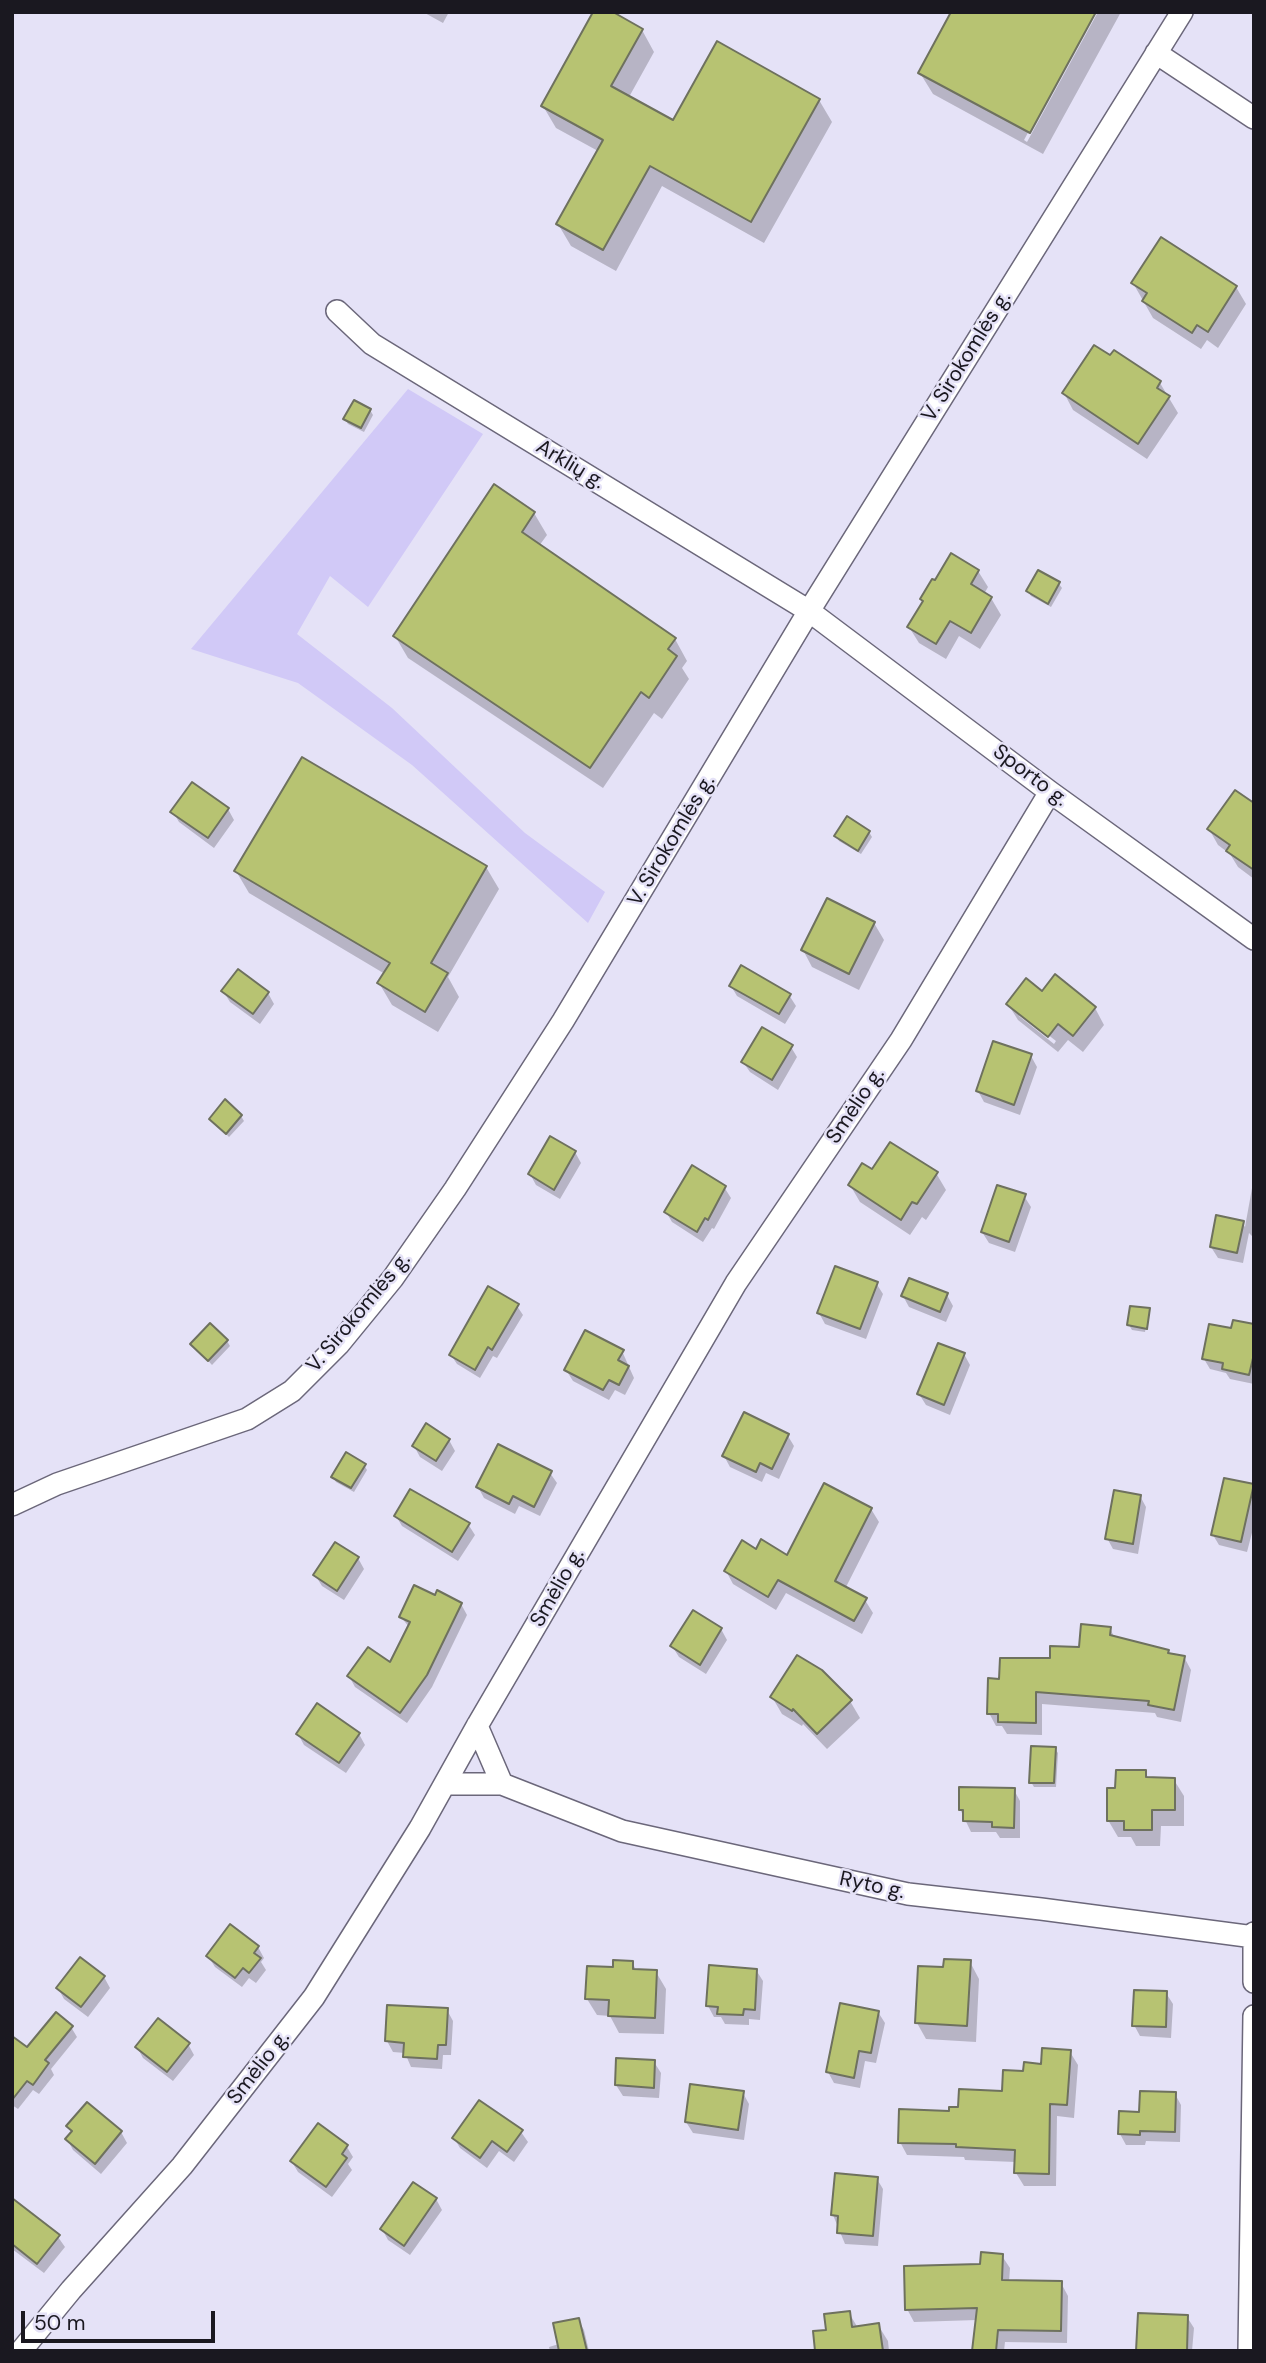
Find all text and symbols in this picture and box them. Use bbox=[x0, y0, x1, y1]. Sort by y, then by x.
street label: V. Sirokomlės g. bbox=[917, 287, 1017, 427]
street label: Arklių g. bbox=[531, 435, 609, 495]
street label: Sporto g. bbox=[988, 740, 1072, 812]
street label: V. Sirokomlės g. bbox=[623, 771, 721, 911]
street label: Smėlio g. bbox=[821, 1063, 891, 1149]
street label: V. Sirokomlės g. bbox=[302, 1248, 416, 1378]
street label: Smėlio g. bbox=[525, 1544, 591, 1632]
street label: Ryto g. bbox=[837, 1867, 907, 1905]
street label: Smėlio g. bbox=[222, 2026, 296, 2110]
scale bar bbox=[24, 2296, 219, 2340]
text: 50 m bbox=[34, 2309, 85, 2337]

